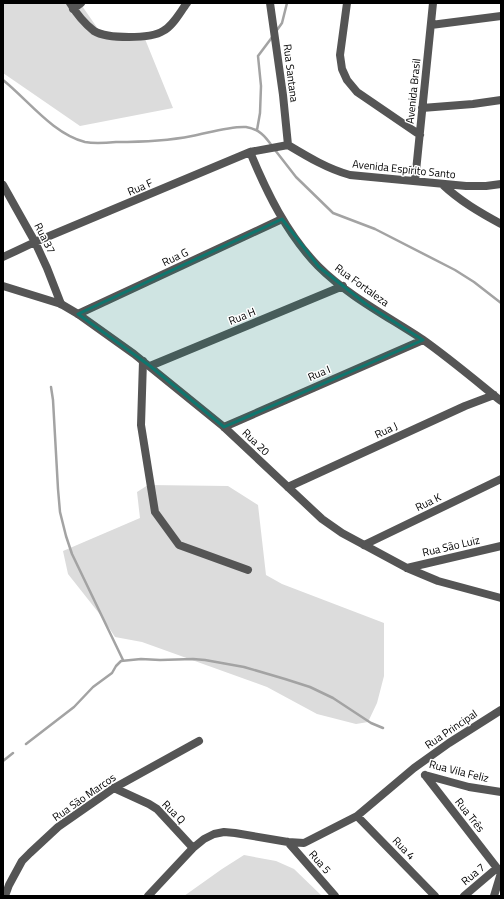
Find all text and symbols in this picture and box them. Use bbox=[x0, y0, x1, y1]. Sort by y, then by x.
street label: Rua Santana bbox=[279, 43, 303, 104]
street label: Avenida Brasil bbox=[402, 58, 424, 124]
street label: Avenida Espírito Santo bbox=[351, 156, 457, 182]
street label: Rua F bbox=[125, 174, 155, 200]
street label: Rua 37 bbox=[30, 220, 60, 256]
street label: Rua G bbox=[159, 244, 191, 270]
street label: Rua Fortaleza bbox=[332, 260, 393, 310]
street label: Rua H bbox=[226, 303, 258, 329]
street label: Rua I bbox=[305, 361, 333, 385]
street label: Rua J bbox=[372, 418, 400, 442]
street label: Rua 20 bbox=[239, 425, 273, 459]
street label: Rua K bbox=[412, 489, 444, 515]
street label: Rua São Luiz bbox=[421, 532, 481, 560]
street label: Rua Principal bbox=[422, 706, 480, 752]
street label: Rua Vila Feliz bbox=[428, 756, 490, 786]
street label: Rua São Marcos bbox=[49, 769, 119, 825]
street label: Rua Três bbox=[451, 794, 489, 836]
street label: Rua Q bbox=[159, 797, 189, 827]
street label: Rua 4 bbox=[389, 833, 419, 863]
street label: Rua 5 bbox=[305, 847, 335, 877]
street label: Rua 7 bbox=[458, 859, 488, 889]

